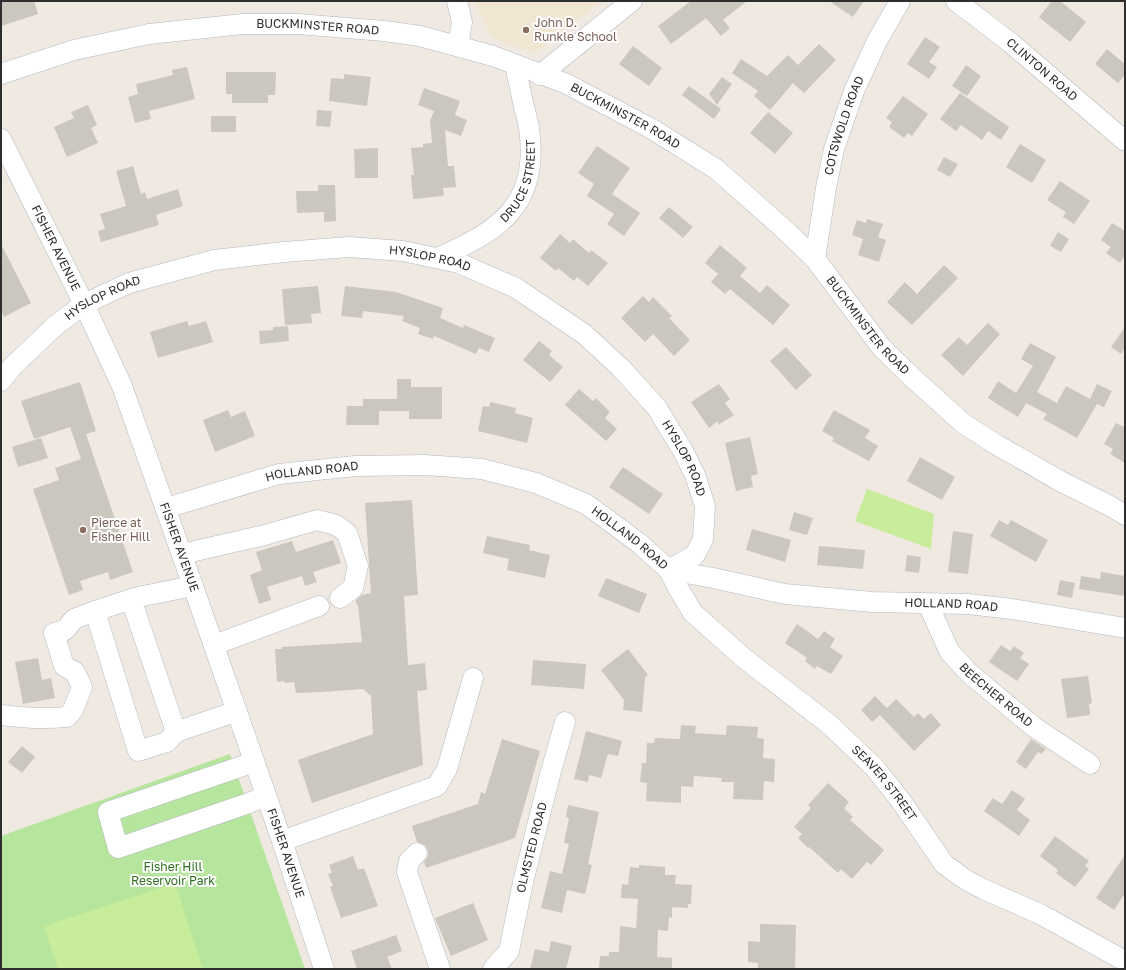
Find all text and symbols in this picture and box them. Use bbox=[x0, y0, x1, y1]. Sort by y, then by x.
place label: John D. Runkle School bbox=[534, 15, 617, 44]
street label: BUCKMINSTER ROAD bbox=[256, 16, 380, 38]
marker: John D. Runkle School bbox=[521, 25, 531, 35]
street label: CLINTON ROAD bbox=[1003, 34, 1081, 104]
street label: COTSWOLD ROAD bbox=[821, 73, 867, 176]
street label: BUCKMINSTER ROAD bbox=[568, 79, 683, 152]
street label: DRUCE STREET bbox=[496, 139, 538, 225]
street label: FISHER AVENUE bbox=[28, 202, 84, 293]
street label: HYSLOP ROAD bbox=[389, 242, 474, 274]
street label: HYSLOP ROAD bbox=[61, 272, 142, 323]
street label: BUCKMINSTER ROAD bbox=[823, 273, 913, 378]
street label: HYSLOP ROAD bbox=[659, 417, 709, 498]
street label: HOLLAND ROAD bbox=[263, 458, 359, 485]
street label: FISHER AVENUE bbox=[157, 500, 202, 594]
street label: HOLLAND ROAD bbox=[589, 503, 672, 573]
place label: Pierce at Fisher Hill bbox=[91, 515, 150, 544]
marker: Pierce at Fisher Hill bbox=[78, 525, 88, 535]
street label: HOLLAND ROAD bbox=[904, 595, 999, 614]
street label: BEECHER ROAD bbox=[956, 659, 1036, 730]
street label: SEAVER STREET bbox=[849, 742, 921, 824]
street label: OLMSTED ROAD bbox=[513, 800, 550, 894]
street label: FISHER AVENUE bbox=[264, 806, 308, 900]
park label: Fisher Hill Reservoir Park bbox=[131, 859, 215, 888]

